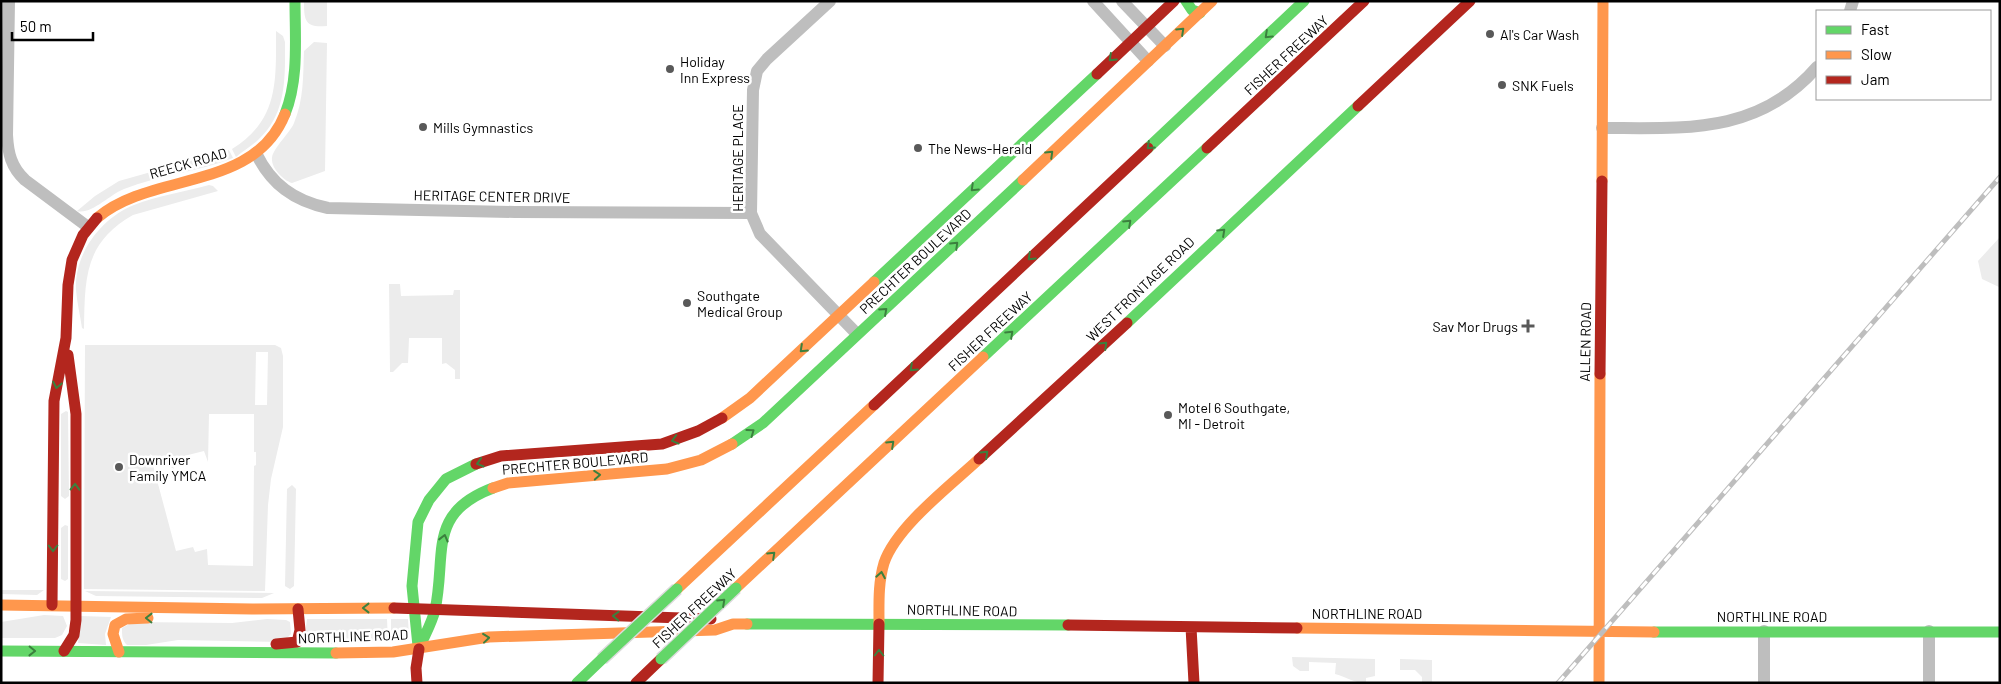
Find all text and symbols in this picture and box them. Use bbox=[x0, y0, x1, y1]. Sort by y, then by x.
scale bar bbox=[12, 10, 94, 42]
legend bbox=[1816, 10, 1991, 100]
street label: FISHER FREEWAY bbox=[1240, 12, 1332, 98]
text: 50 m bbox=[20, 17, 52, 35]
text: Fast bbox=[1861, 20, 1889, 38]
place label: Al's Car Wash bbox=[1500, 26, 1579, 43]
one-way arrow bbox=[1175, 28, 1184, 37]
marker: Al's Car Wash bbox=[1484, 28, 1496, 40]
one-way arrow bbox=[1265, 29, 1274, 38]
text: Slow bbox=[1861, 45, 1892, 63]
one-way arrow bbox=[1109, 52, 1118, 61]
place label: Holiday Inn Express bbox=[680, 53, 750, 86]
marker: Holiday Inn Express bbox=[664, 63, 676, 75]
text: Jam bbox=[1861, 70, 1890, 88]
place label: SNK Fuels bbox=[1512, 77, 1574, 94]
marker: SNK Fuels bbox=[1496, 79, 1508, 91]
street label: HERITAGE PLACE bbox=[729, 104, 746, 212]
place label: Mills Gymnastics bbox=[433, 119, 534, 136]
marker: Mills Gymnastics bbox=[417, 121, 429, 133]
place label: The News-Herald bbox=[928, 140, 1032, 157]
one-way arrow bbox=[1146, 140, 1155, 149]
marker: The News-Herald bbox=[912, 142, 924, 154]
street label: REECK ROAD bbox=[147, 144, 229, 182]
one-way arrow bbox=[1045, 151, 1054, 160]
one-way arrow bbox=[971, 182, 980, 191]
street label: HERITAGE CENTER DRIVE bbox=[413, 186, 571, 206]
street label: PRECHTER BOULEVARD bbox=[856, 205, 974, 317]
one-way arrow bbox=[1123, 220, 1132, 229]
one-way arrow bbox=[1216, 229, 1225, 238]
street label: WEST FRONTAGE ROAD bbox=[1082, 233, 1198, 345]
one-way arrow bbox=[949, 242, 958, 251]
one-way arrow bbox=[1028, 251, 1037, 260]
place label: Southgate Medical Group bbox=[697, 287, 783, 320]
street label: FISHER FREEWAY bbox=[944, 288, 1036, 374]
marker: Southgate Medical Group bbox=[681, 297, 693, 309]
street label: ALLEN ROAD bbox=[1576, 302, 1594, 382]
one-way arrow bbox=[878, 307, 887, 316]
place label: Sav Mor Drugs bbox=[1432, 318, 1518, 335]
marker: Sav Mor Drugs bbox=[1522, 320, 1534, 332]
one-way arrow bbox=[1004, 331, 1013, 340]
one-way arrow bbox=[1099, 342, 1108, 351]
one-way arrow bbox=[800, 343, 809, 352]
one-way arrow bbox=[909, 362, 918, 371]
one-way arrow bbox=[52, 381, 63, 390]
place label: Motel 6 Southgate, MI - Detroit bbox=[1178, 399, 1290, 432]
marker: Motel 6 Southgate, MI - Detroit bbox=[1162, 409, 1174, 421]
one-way arrow bbox=[745, 429, 755, 438]
one-way arrow bbox=[671, 434, 680, 445]
one-way arrow bbox=[885, 441, 894, 450]
street label: PRECHTER BOULEVARD bbox=[501, 448, 649, 478]
place label: Downriver Family YMCA bbox=[129, 451, 207, 484]
one-way arrow bbox=[979, 451, 988, 460]
one-way arrow bbox=[476, 457, 484, 467]
marker: Downriver Family YMCA bbox=[113, 461, 125, 473]
one-way arrow bbox=[594, 470, 602, 481]
one-way arrow bbox=[70, 483, 80, 490]
one-way arrow bbox=[438, 534, 449, 542]
one-way arrow bbox=[48, 544, 58, 552]
one-way arrow bbox=[766, 552, 775, 561]
street label: FISHER FREEWAY bbox=[648, 565, 740, 651]
one-way arrow bbox=[875, 571, 885, 580]
one-way arrow bbox=[716, 599, 725, 608]
street label: NORTHLINE ROAD bbox=[907, 601, 1017, 619]
one-way arrow bbox=[362, 603, 370, 613]
street label: NORTHLINE ROAD bbox=[1312, 605, 1422, 622]
street label: NORTHLINE ROAD bbox=[1717, 608, 1827, 625]
one-way arrow bbox=[611, 610, 619, 621]
one-way arrow bbox=[145, 613, 153, 623]
street label: NORTHLINE ROAD bbox=[298, 626, 408, 646]
one-way arrow bbox=[483, 633, 491, 644]
one-way arrow bbox=[29, 646, 37, 656]
one-way arrow bbox=[874, 649, 884, 657]

